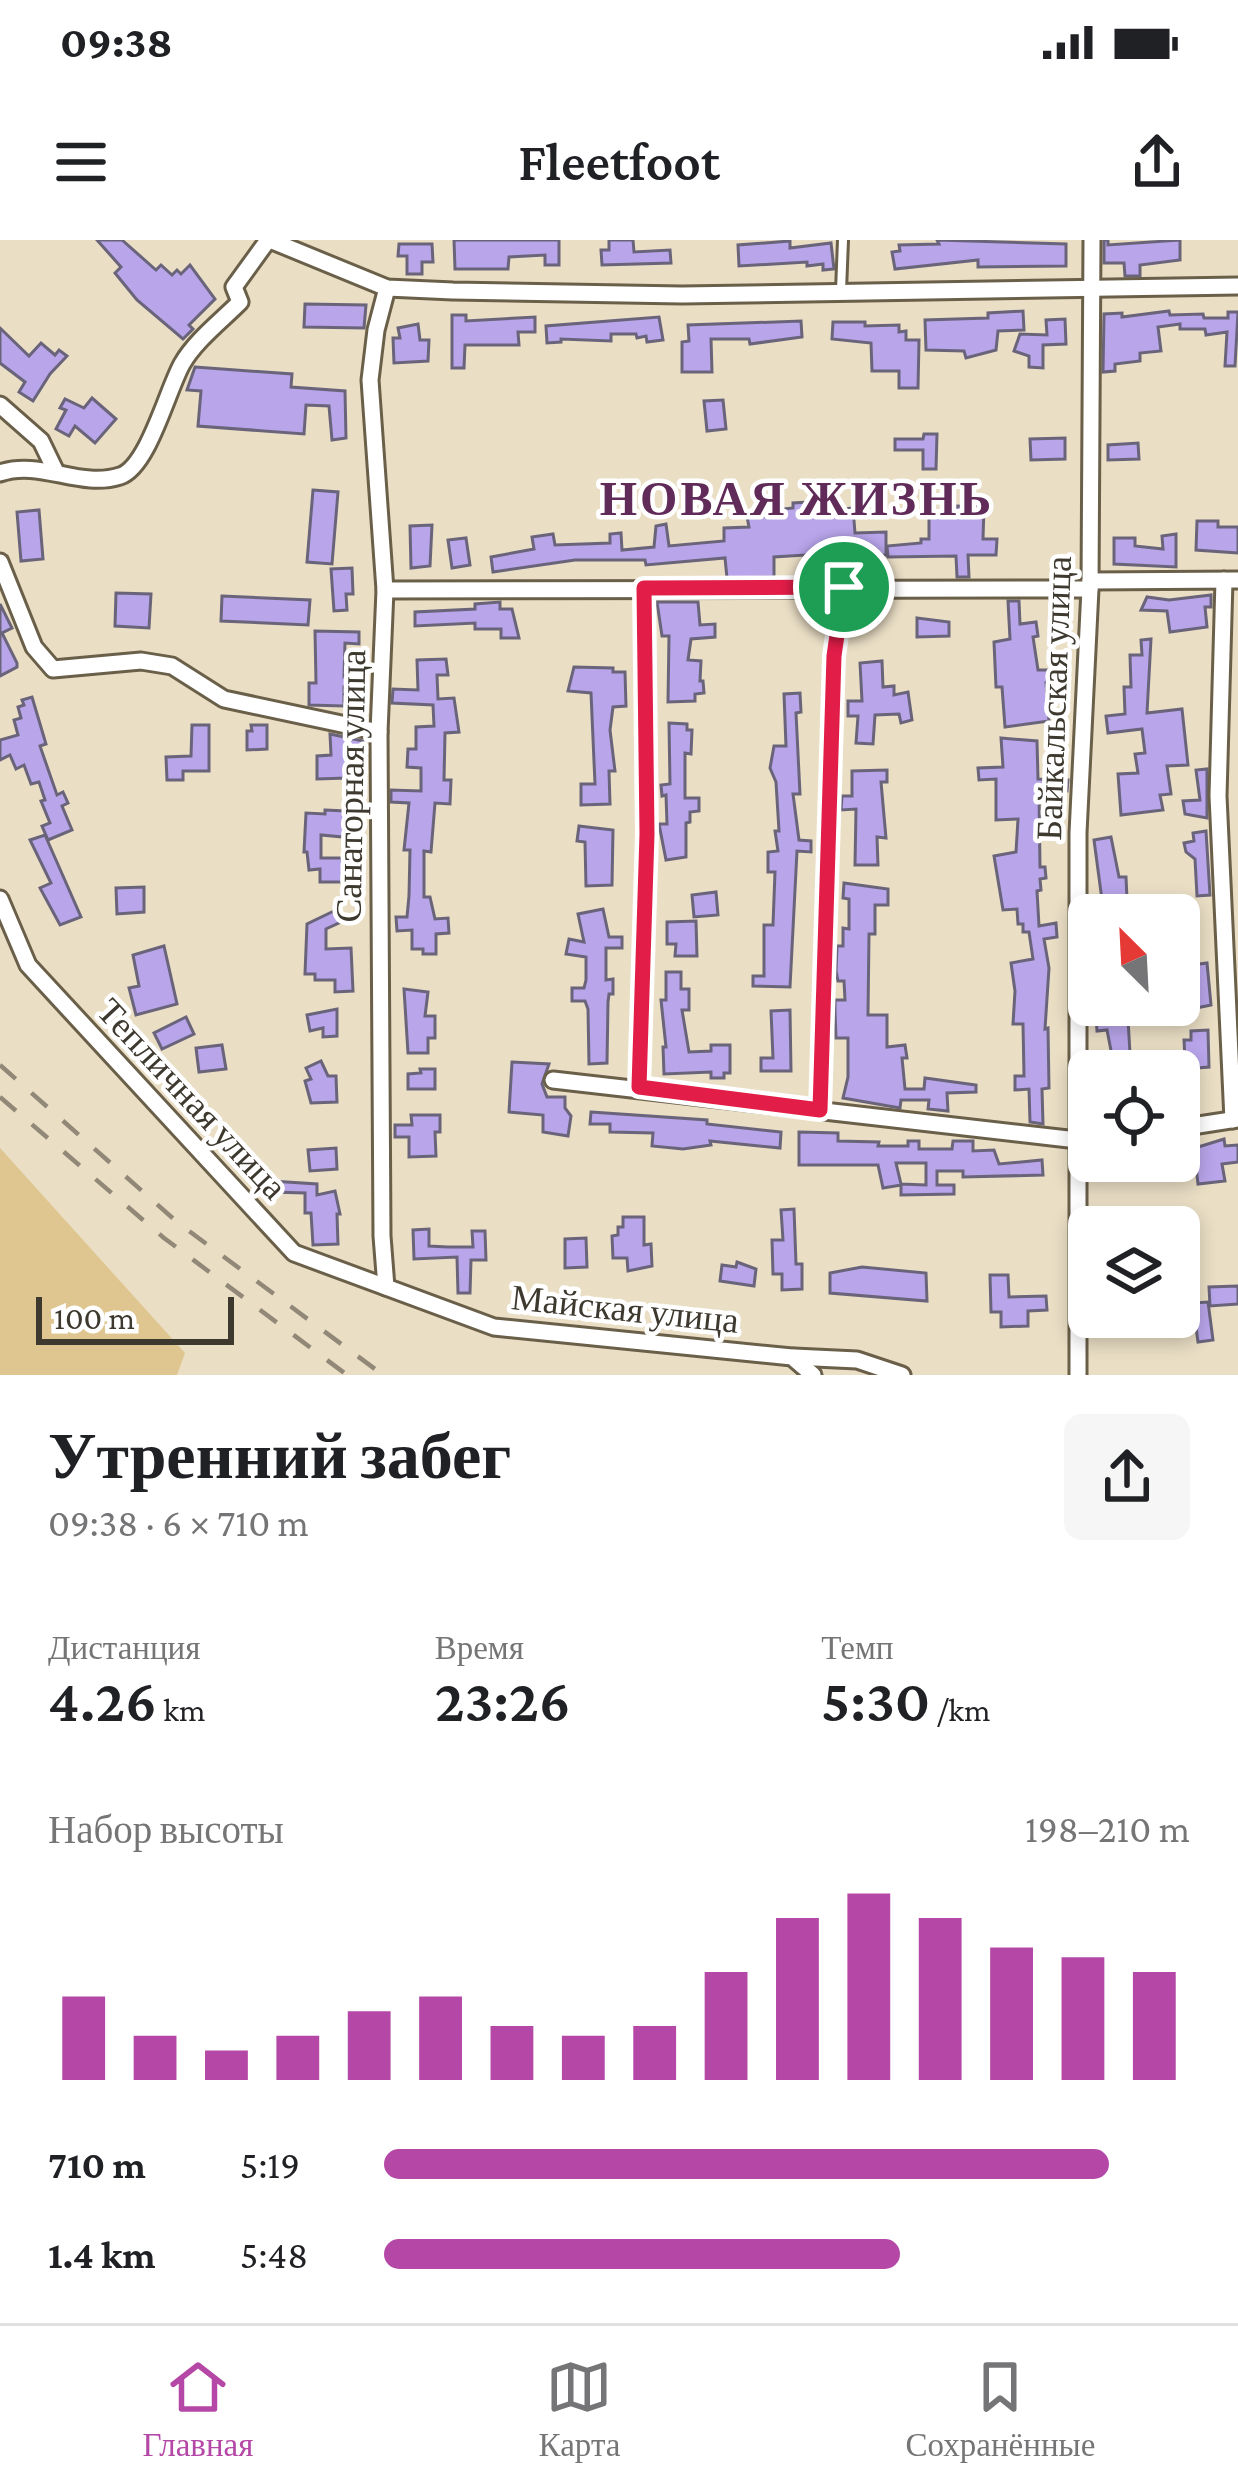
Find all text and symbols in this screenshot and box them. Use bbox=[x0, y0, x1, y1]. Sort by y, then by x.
text: 09:38 bbox=[60, 17, 173, 67]
icon: menu bbox=[48, 129, 114, 195]
icon: share bbox=[1124, 129, 1190, 195]
text: Fleetfoot bbox=[518, 132, 720, 192]
district label: НОВАЯ ЖИЗНЬ bbox=[600, 472, 994, 525]
pin bbox=[793, 536, 895, 638]
icon: arrive bbox=[811, 554, 877, 620]
street label: Байкальская улица bbox=[1029, 555, 1079, 841]
street label: Санаторная улица bbox=[329, 649, 373, 923]
north arrow bbox=[1068, 894, 1200, 1026]
map controls bbox=[1068, 894, 1200, 1338]
street label: Тепличная улица bbox=[89, 991, 295, 1207]
button: locate bbox=[1068, 1050, 1200, 1182]
button: layers bbox=[1068, 1206, 1200, 1338]
street label: Майская улица bbox=[509, 1277, 741, 1341]
scale bar bbox=[36, 1291, 234, 1344]
text: 100 m bbox=[54, 1299, 135, 1336]
button: share bbox=[1064, 1414, 1190, 1540]
text: Утренний забег bbox=[48, 1419, 511, 1492]
text: 09:38 · 6 × 710 m bbox=[48, 1501, 309, 1544]
text: Дистанция bbox=[48, 1629, 200, 1666]
text: Время bbox=[435, 1629, 524, 1666]
text: Темп bbox=[821, 1629, 893, 1666]
text: 4.26 bbox=[48, 1667, 157, 1734]
text: 23:26 bbox=[435, 1667, 571, 1734]
text: 5:30 bbox=[821, 1667, 930, 1734]
text: km bbox=[157, 1691, 205, 1728]
text: /km bbox=[930, 1691, 991, 1728]
text: 198–210 m bbox=[1025, 1807, 1190, 1850]
text: Набор высоты bbox=[48, 1808, 284, 1851]
text: 710 m bbox=[48, 2143, 146, 2186]
text: 5:19 bbox=[240, 2143, 300, 2186]
text: 1.4 km bbox=[48, 2233, 156, 2276]
text: 5:48 bbox=[240, 2233, 308, 2276]
tab: Главная bbox=[143, 2354, 253, 2464]
tab: Карта bbox=[539, 2354, 620, 2464]
tab: Сохранённые bbox=[906, 2354, 1095, 2464]

